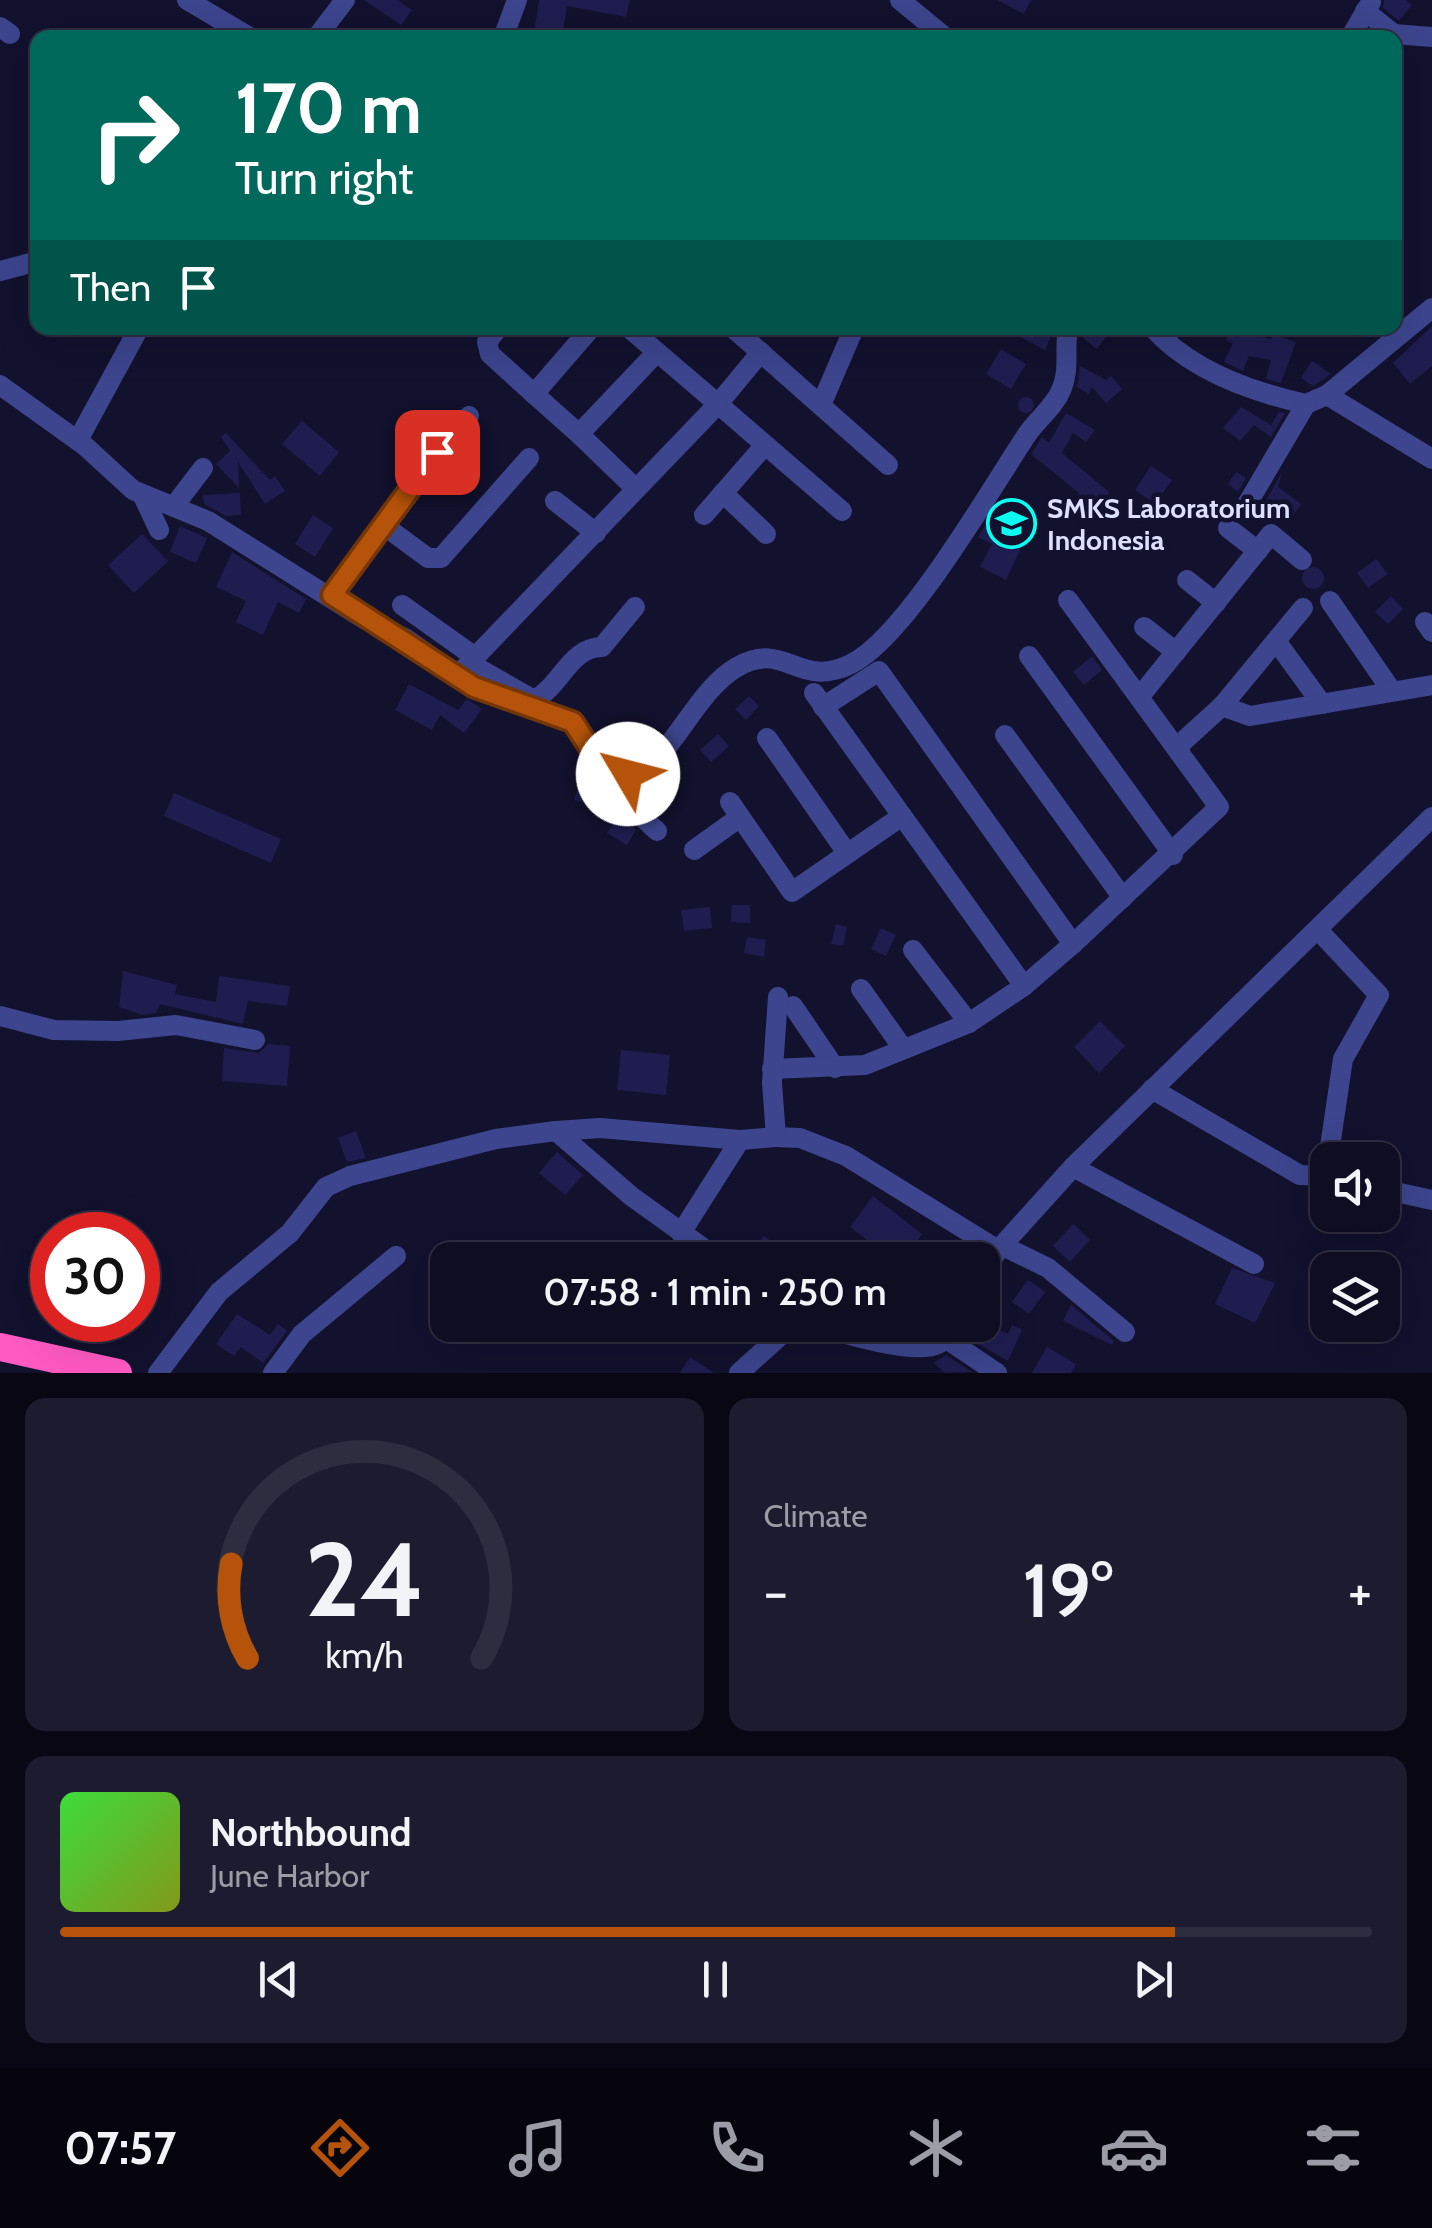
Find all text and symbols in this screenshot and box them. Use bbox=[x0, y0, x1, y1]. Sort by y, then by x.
text: 170 m bbox=[235, 65, 422, 151]
icon: right bbox=[70, 70, 200, 200]
text: Turn right bbox=[235, 151, 414, 205]
icon: arrive bbox=[171, 260, 226, 315]
text: Then bbox=[70, 264, 151, 311]
pin bbox=[395, 410, 480, 495]
icon: arrive bbox=[410, 425, 465, 480]
place label: SMKS Laboratorium Indonesia bbox=[1047, 491, 1290, 557]
school or university icon: SMKS Laboratorium Indonesia bbox=[986, 498, 1038, 550]
position arrow bbox=[576, 722, 680, 826]
map controls bbox=[1310, 1142, 1400, 1342]
button: sound bbox=[1310, 1142, 1400, 1232]
speed limit sign: 30 bbox=[30, 1212, 160, 1342]
button: layers bbox=[1310, 1252, 1400, 1342]
text: 07:58 · 1 min · 250 m bbox=[543, 1268, 887, 1315]
text: Climate bbox=[764, 1496, 868, 1535]
text: 24 bbox=[304, 1516, 424, 1642]
text: 19° bbox=[1022, 1545, 1113, 1636]
text: − bbox=[764, 1558, 788, 1625]
text: + bbox=[1348, 1558, 1372, 1625]
text: km/h bbox=[325, 1634, 403, 1677]
text: Northbound bbox=[210, 1809, 412, 1856]
text: June Harbor bbox=[210, 1856, 369, 1895]
icon: previous bbox=[251, 1952, 306, 2007]
icon: pause bbox=[688, 1952, 743, 2007]
icon: next bbox=[1126, 1952, 1181, 2007]
icon: directions bbox=[305, 2113, 375, 2183]
icon: music bbox=[503, 2113, 573, 2183]
icon: phone bbox=[702, 2113, 772, 2183]
icon: climate bbox=[901, 2113, 971, 2183]
icon: car bbox=[1099, 2113, 1169, 2183]
icon: filters bbox=[1298, 2113, 1368, 2183]
text: 07:57 bbox=[64, 2121, 176, 2175]

